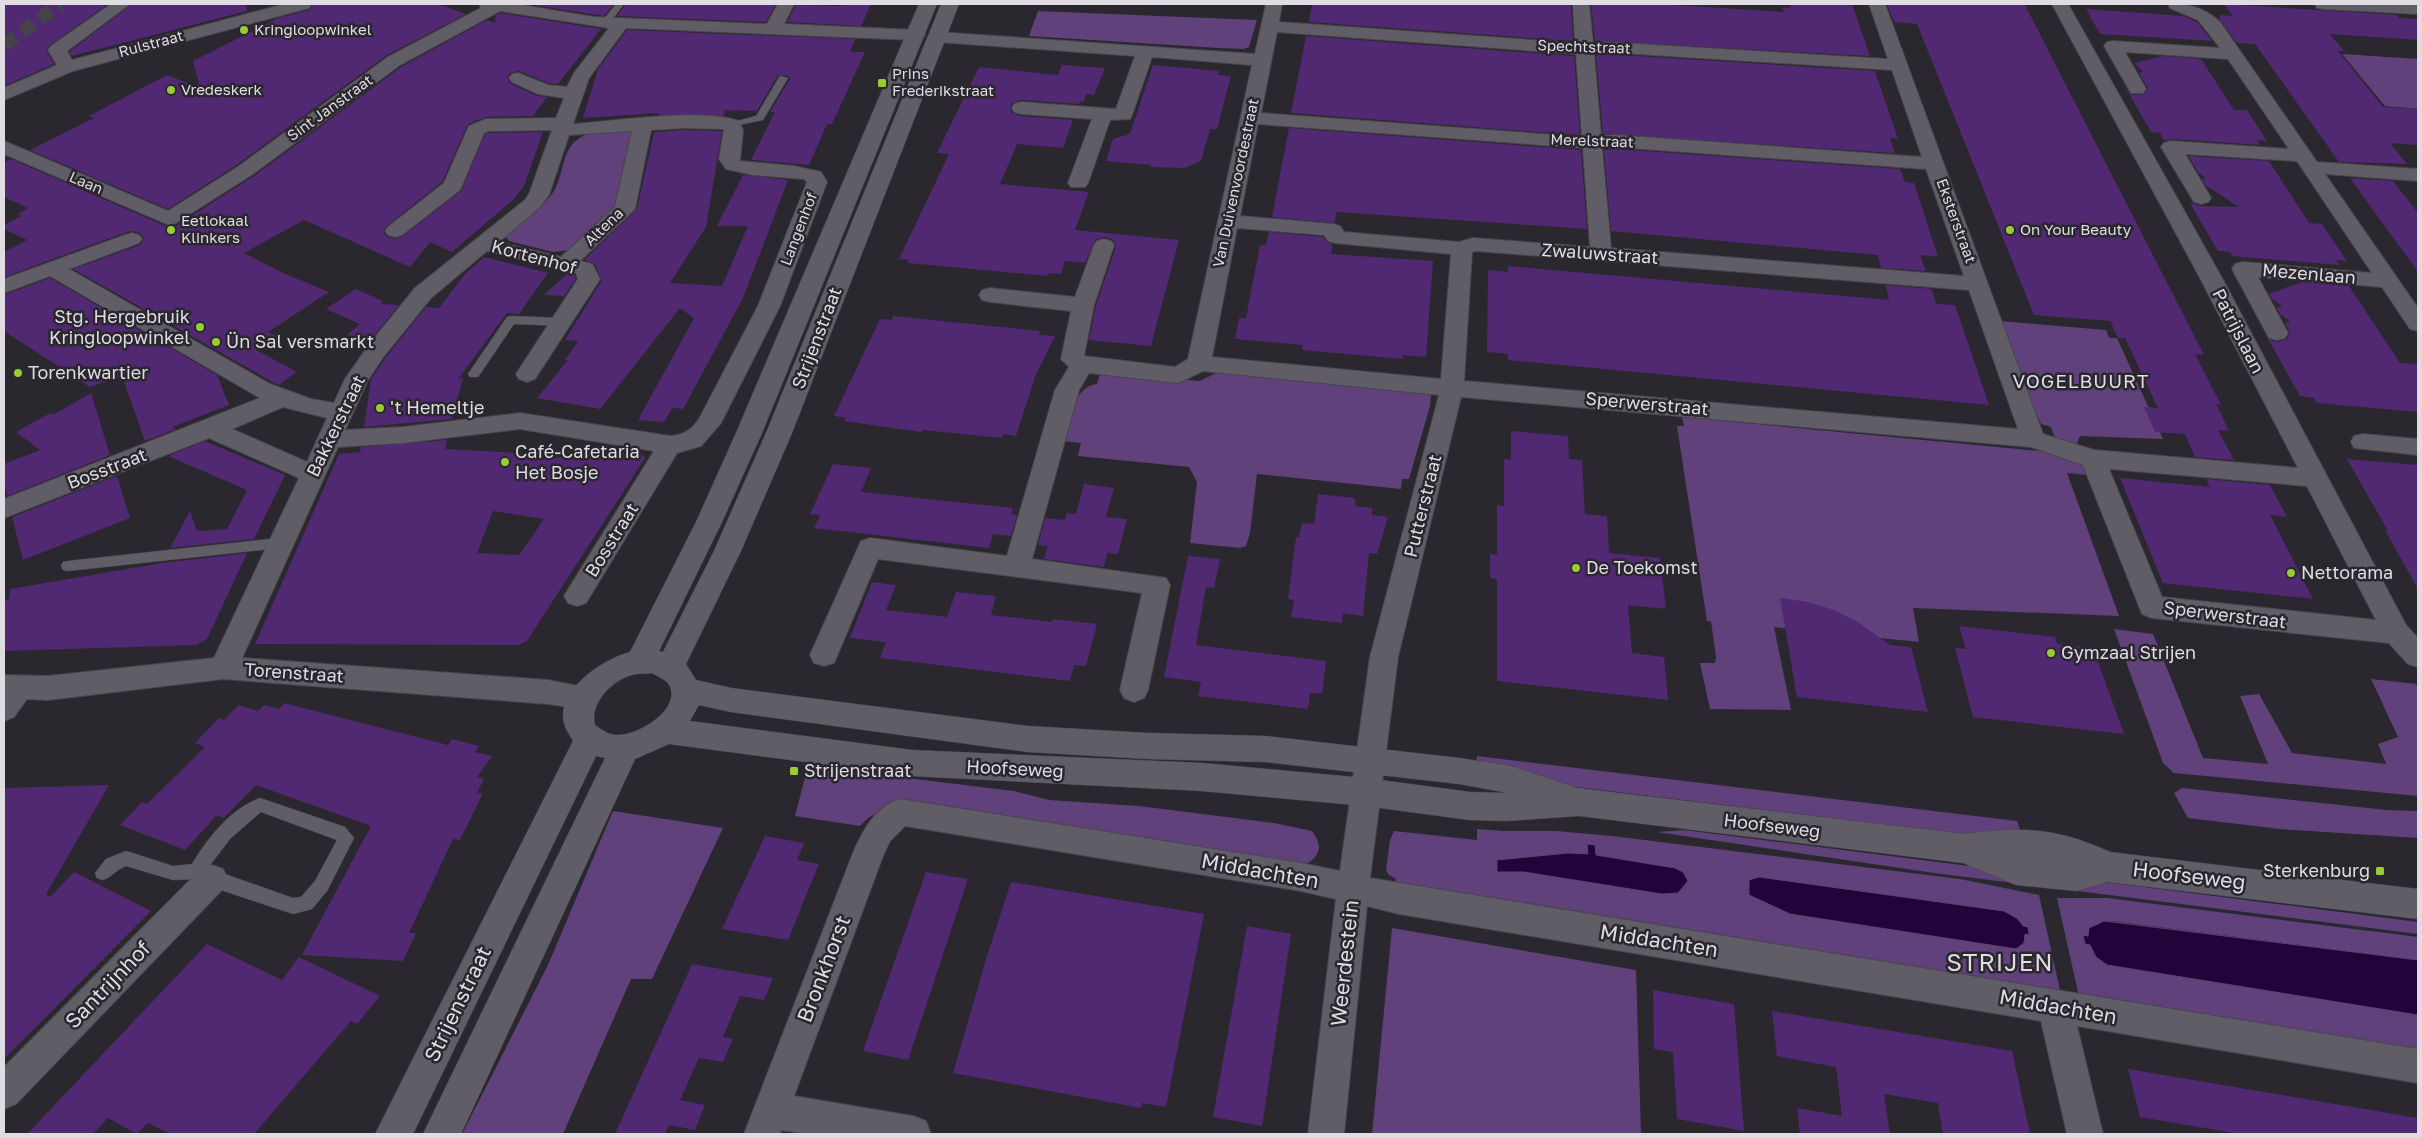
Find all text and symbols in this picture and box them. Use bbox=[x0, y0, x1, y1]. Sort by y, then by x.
place label: Kringloopwinkel bbox=[254, 20, 372, 38]
marker: Kringloopwinkel bbox=[238, 24, 250, 36]
street label: Rulstraat bbox=[116, 26, 185, 60]
street label: Spechtstraat bbox=[1537, 35, 1631, 57]
place label: Prins Frederikstraat bbox=[892, 64, 994, 99]
street label: Sint Janstraat bbox=[283, 70, 376, 144]
marker: Prins Frederikstraat bbox=[876, 77, 888, 89]
place label: Vredeskerk bbox=[181, 80, 262, 98]
marker: Vredeskerk bbox=[165, 84, 177, 96]
street label: Van Duivenvoordestraat bbox=[1208, 97, 1262, 269]
street label: Merelstraat bbox=[1550, 130, 1634, 150]
street label: Laan bbox=[67, 167, 106, 197]
street label: Eksterstraat bbox=[1933, 176, 1981, 265]
street label: Langenhof bbox=[776, 189, 820, 268]
street label: Altena bbox=[580, 204, 626, 249]
place label: Eetlokaal Klinkers bbox=[181, 211, 249, 246]
place label: On Your Beauty bbox=[2020, 220, 2132, 238]
marker: Eetlokaal Klinkers bbox=[165, 224, 177, 236]
marker: On Your Beauty bbox=[2004, 224, 2016, 236]
street label: Kortenhof bbox=[489, 234, 580, 278]
street label: Zwaluwstraat bbox=[1541, 238, 1659, 268]
street label: Mezenlaan bbox=[2261, 258, 2357, 288]
street label: Strijenstraat bbox=[787, 284, 846, 392]
street label: Patrijslaan bbox=[2208, 284, 2270, 377]
place label: Stg. Hergebruik Kringloopwinkel bbox=[49, 305, 190, 348]
marker: Stg. Hergebruik Kringloopwinkel bbox=[194, 321, 206, 333]
place label: Ün Sal versmarkt bbox=[226, 330, 374, 352]
marker: Ün Sal versmarkt bbox=[210, 336, 222, 348]
place label: Torenkwartier bbox=[28, 361, 148, 383]
marker: Torenkwartier bbox=[12, 367, 24, 379]
district label: VOGELBUURT bbox=[2012, 369, 2150, 392]
street label: Bakkerstraat bbox=[301, 371, 369, 480]
street label: Sperwerstraat bbox=[1585, 387, 1709, 419]
place label: 't Hemeltje bbox=[390, 396, 485, 418]
marker: 't Hemeltje bbox=[374, 402, 386, 414]
place label: Café-Cafetaria Het Bosje bbox=[515, 440, 640, 483]
street label: Bosstraat bbox=[64, 443, 149, 493]
street label: Putterstraat bbox=[1399, 452, 1445, 560]
marker: Café-Cafetaria Het Bosje bbox=[499, 456, 511, 468]
street label: Bosstraat bbox=[580, 498, 643, 581]
place label: De Toekomst bbox=[1586, 556, 1698, 578]
place label: Nettorama bbox=[2301, 561, 2393, 583]
marker: De Toekomst bbox=[1570, 562, 1582, 574]
marker: Nettorama bbox=[2285, 567, 2297, 579]
street label: Sperwerstraat bbox=[2163, 596, 2288, 632]
place label: Gymzaal Strijen bbox=[2061, 641, 2196, 663]
marker: Gymzaal Strijen bbox=[2045, 647, 2057, 659]
street label: Torenstraat bbox=[244, 658, 345, 686]
street label: Hoofseweg bbox=[966, 754, 1064, 782]
place label: Strijenstraat bbox=[804, 759, 911, 781]
marker: Strijenstraat bbox=[788, 765, 800, 777]
street label: Hoofseweg bbox=[1722, 808, 1822, 842]
street label: Middachten bbox=[1199, 847, 1321, 893]
street label: Hoofseweg bbox=[2131, 855, 2247, 895]
place label: Sterkenburg bbox=[2263, 859, 2370, 881]
marker: Sterkenburg bbox=[2374, 865, 2386, 877]
street label: Weerdestein bbox=[1324, 898, 1364, 1027]
street label: Bronkhorst bbox=[791, 911, 855, 1026]
street label: Middachten bbox=[1598, 918, 1720, 962]
street label: Santrijnhof bbox=[59, 935, 156, 1034]
street label: Strijenstraat bbox=[418, 942, 496, 1066]
district label: STRIJEN bbox=[1946, 947, 2054, 976]
street label: Middachten bbox=[1997, 983, 2119, 1029]

